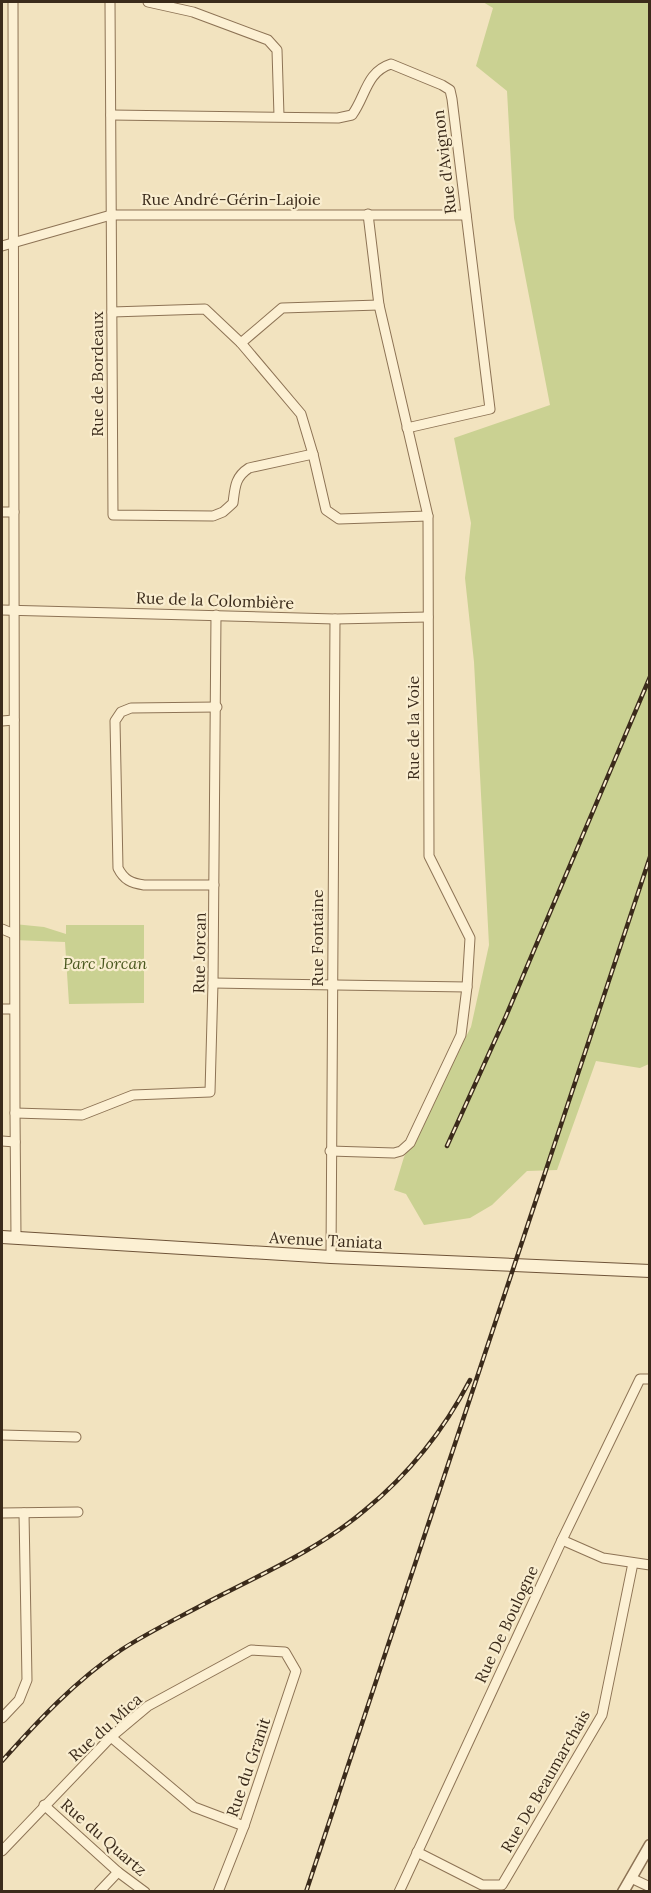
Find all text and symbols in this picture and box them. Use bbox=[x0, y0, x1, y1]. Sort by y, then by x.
street label: Rue d'Avignon bbox=[428, 109, 460, 215]
street label: Rue André-Gérin-Lajoie bbox=[141, 189, 321, 209]
street label: Rue de Bordeaux bbox=[87, 311, 107, 437]
street label: Rue de la Colombière bbox=[136, 587, 295, 613]
street label: Rue de la Voie bbox=[403, 676, 423, 780]
street label: Rue Fontaine bbox=[307, 889, 327, 987]
street label: Rue Jorcan bbox=[188, 912, 210, 994]
park label: Parc Jorcan bbox=[63, 953, 147, 973]
street label: Avenue Taniata bbox=[268, 1227, 383, 1253]
street label: Rue De Boulogne bbox=[470, 1562, 542, 1686]
street label: Rue du Mica bbox=[64, 1689, 146, 1765]
street label: Rue De Beaumarchais bbox=[496, 1706, 594, 1856]
street label: Rue du Granit bbox=[222, 1714, 275, 1819]
street label: Rue du Quartz bbox=[57, 1794, 151, 1880]

